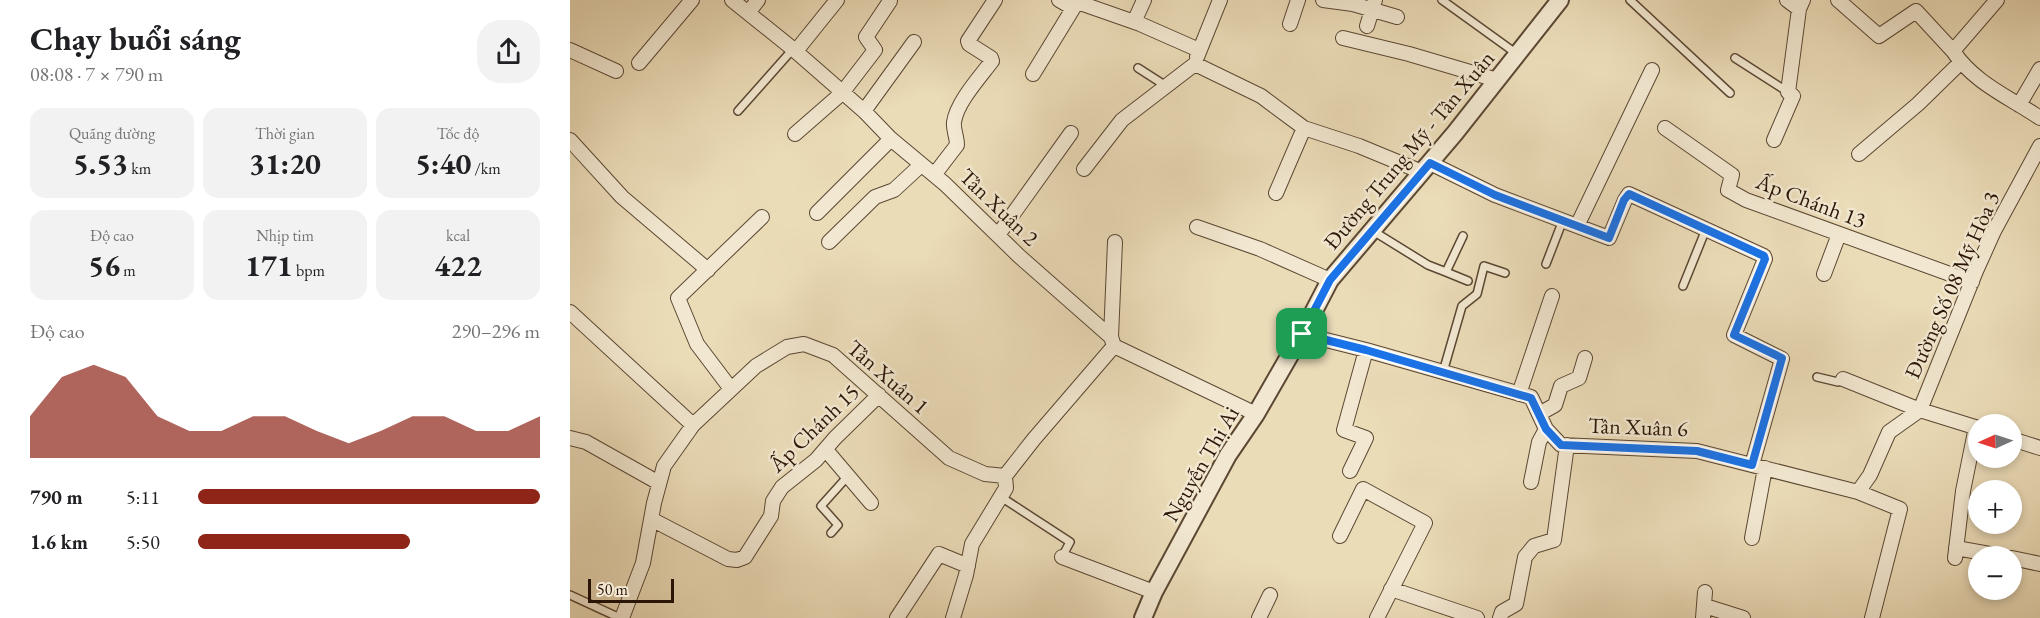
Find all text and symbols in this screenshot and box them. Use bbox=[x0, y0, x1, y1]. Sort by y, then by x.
text: Chạy buổi sáng bbox=[30, 17, 241, 60]
button: share bbox=[477, 20, 540, 83]
street label: Đường Trung Mỹ - Tân Xuân bbox=[1317, 44, 1501, 255]
text: 08:08 · 7 × 790 m bbox=[30, 61, 163, 87]
text: Quãng đường bbox=[69, 123, 155, 144]
text: Thời gian bbox=[255, 123, 315, 144]
text: Tốc độ bbox=[437, 123, 479, 144]
text: 5.53 bbox=[73, 144, 128, 183]
text: 31:20 bbox=[249, 144, 321, 183]
text: 5:40 bbox=[415, 144, 471, 183]
text: km bbox=[128, 158, 151, 179]
text: /km bbox=[471, 158, 501, 179]
street label: Tân Xuân 2 bbox=[953, 162, 1045, 252]
street label: Ấp Chánh 13 bbox=[1751, 166, 1870, 235]
street label: Đường Số 08 Mỹ Hòa 3 bbox=[1898, 187, 2006, 383]
text: Độ cao bbox=[90, 225, 134, 246]
text: Nhịp tim bbox=[256, 225, 314, 246]
text: kcal bbox=[446, 225, 470, 246]
text: 56 bbox=[88, 246, 120, 285]
text: 171 bbox=[245, 246, 293, 285]
text: 422 bbox=[434, 246, 482, 285]
text: m bbox=[120, 260, 136, 281]
text: bpm bbox=[293, 260, 325, 281]
pin bbox=[1276, 308, 1327, 359]
icon: arrive bbox=[1285, 317, 1318, 350]
text: Độ cao bbox=[30, 318, 85, 344]
text: 290–296 m bbox=[452, 318, 540, 344]
street label: Tân Xuân 1 bbox=[841, 333, 935, 421]
street label: Ấp Chánh 15 bbox=[762, 378, 866, 479]
street label: Nguyễn Thị Ai bbox=[1156, 401, 1246, 527]
street label: Tân Xuân 6 bbox=[1588, 411, 1689, 443]
north arrow bbox=[1968, 414, 2022, 468]
map controls bbox=[1968, 414, 2022, 600]
button: + bbox=[1968, 480, 2022, 534]
text: 790 m bbox=[30, 484, 83, 510]
text: 5:11 bbox=[126, 484, 160, 510]
text: 1.6 km bbox=[30, 529, 88, 555]
text: 5:50 bbox=[126, 529, 160, 555]
button: − bbox=[1968, 546, 2022, 600]
scale bar bbox=[588, 576, 674, 604]
text: 50 m bbox=[597, 579, 628, 600]

